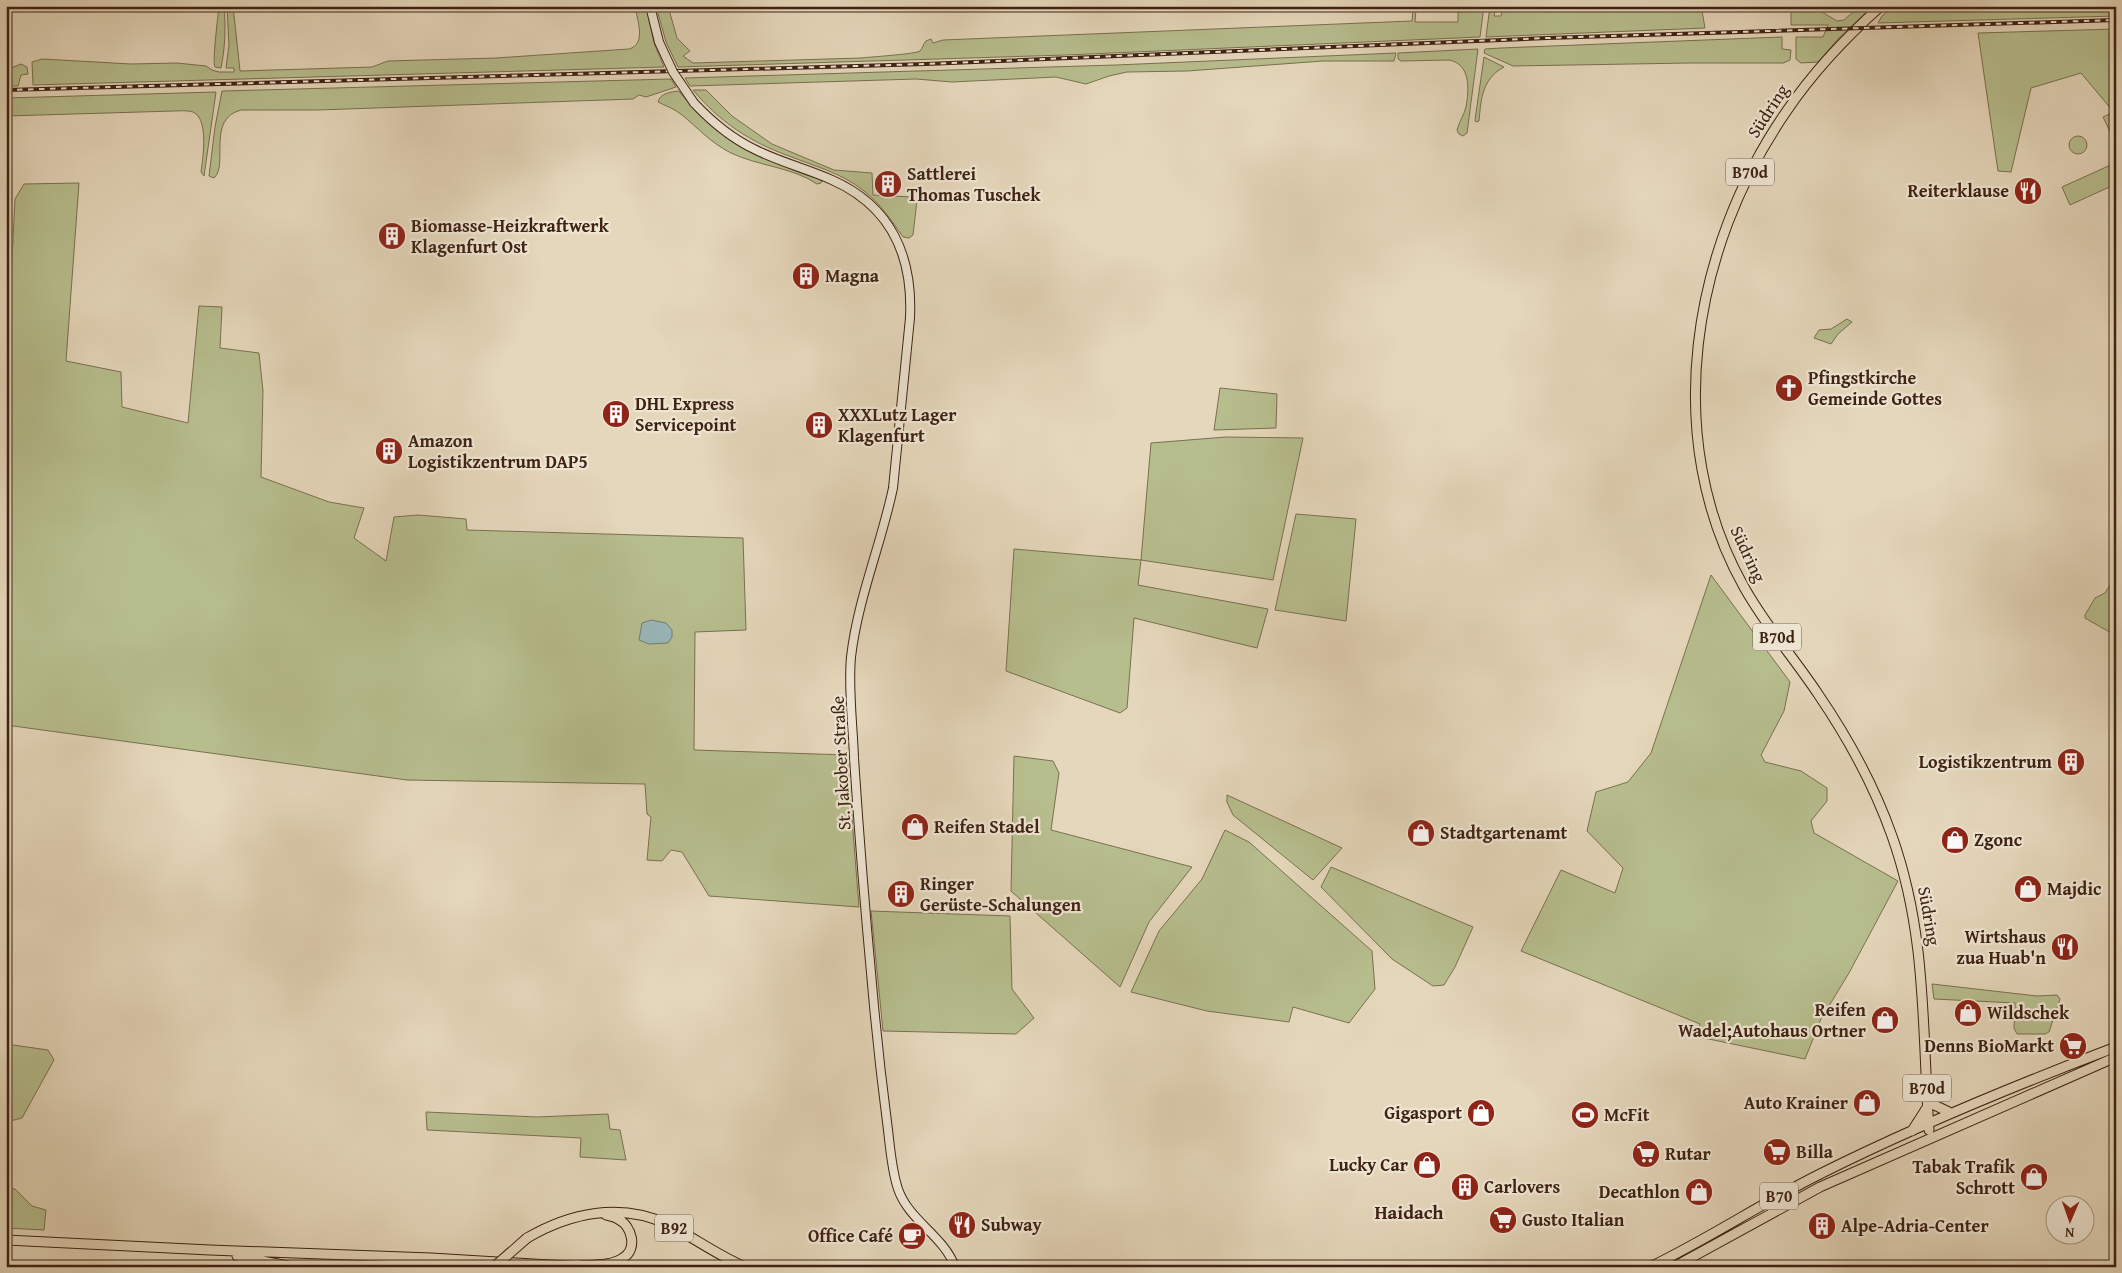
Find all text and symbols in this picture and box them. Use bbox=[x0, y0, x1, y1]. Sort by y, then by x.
street label: Südring bbox=[1740, 78, 1795, 143]
road number: B70d bbox=[1726, 158, 1774, 186]
place label: Sattlerei Thomas Tuschek bbox=[907, 160, 1041, 208]
building icon: Sattlerei Thomas Tuschek bbox=[873, 169, 903, 199]
restaurant icon: Reiterklause bbox=[2013, 176, 2043, 206]
place label: Reiterklause bbox=[1908, 177, 2009, 204]
place label: Biomasse-Heizkraftwerk Klagenfurt Ost bbox=[411, 212, 610, 260]
building icon: Biomasse-Heizkraftwerk Klagenfurt Ost bbox=[377, 221, 407, 251]
building icon: Magna bbox=[791, 261, 821, 291]
place label: Magna bbox=[825, 262, 880, 289]
place label: Pfingstkirche Gemeinde Gottes bbox=[1808, 364, 1942, 412]
church icon: Pfingstkirche Gemeinde Gottes bbox=[1774, 373, 1804, 403]
place label: DHL Express Servicepoint bbox=[635, 390, 737, 438]
building icon: DHL Express Servicepoint bbox=[601, 399, 631, 429]
place label: XXXLutz Lager Klagenfurt bbox=[838, 401, 957, 449]
building icon: XXXLutz Lager Klagenfurt bbox=[804, 410, 834, 440]
place label: Amazon Logistikzentrum DAP5 bbox=[408, 427, 588, 475]
building icon: Amazon Logistikzentrum DAP5 bbox=[374, 436, 404, 466]
street label: Südring bbox=[1724, 521, 1773, 587]
road number: B70d bbox=[1753, 624, 1801, 650]
street label: St. Jakober Straße bbox=[823, 695, 858, 831]
building icon: Logistikzentrum bbox=[2056, 747, 2086, 777]
place label: Logistikzentrum bbox=[1919, 748, 2053, 775]
shop icon: Reifen Stadel bbox=[900, 812, 930, 842]
place label: Reifen Stadel bbox=[934, 813, 1040, 840]
shop icon: Stadtgartenamt bbox=[1406, 818, 1436, 848]
place label: Stadtgartenamt bbox=[1440, 819, 1568, 846]
shop icon: Zgonc bbox=[1940, 825, 1970, 855]
place label: Zgonc bbox=[1974, 826, 2022, 853]
place label: Ringer Gerüste-Schalungen bbox=[920, 870, 1081, 918]
shop icon: Majdic bbox=[2013, 874, 2043, 904]
place label: Majdic bbox=[2047, 875, 2101, 902]
building icon: Ringer Gerüste-Schalungen bbox=[886, 879, 916, 909]
street label: Südring bbox=[1911, 884, 1948, 948]
place label: Wirtshaus zua Huab'n bbox=[1956, 923, 2046, 971]
restaurant icon: Wirtshaus zua Huab'n bbox=[2050, 932, 2080, 962]
place label: Reifen Wadel;Autohaus Ortner bbox=[1678, 996, 1867, 1044]
shop icon: Wildschek bbox=[1953, 998, 1983, 1028]
place label: Wildschek bbox=[1987, 999, 2070, 1026]
shop icon: Reifen Wadel;Autohaus Ortner bbox=[1870, 1005, 1900, 1035]
supermarket icon: Denns BioMarkt bbox=[2058, 1031, 2088, 1061]
place label: Denns BioMarkt bbox=[1924, 1032, 2054, 1059]
road number: B70d bbox=[1903, 1074, 1951, 1102]
shop icon: Auto Krainer bbox=[1852, 1088, 1882, 1118]
place label: Auto Krainer bbox=[1744, 1089, 1849, 1116]
shop icon: Gigasport bbox=[1466, 1098, 1496, 1128]
place label: Gigasport bbox=[1384, 1099, 1462, 1126]
sports icon: McFit bbox=[1570, 1100, 1600, 1130]
place label: McFit bbox=[1604, 1101, 1650, 1128]
supermarket icon: Billa bbox=[1762, 1137, 1792, 1167]
place label: Billa bbox=[1796, 1138, 1834, 1165]
supermarket icon: Rutar bbox=[1631, 1139, 1661, 1169]
place label: Rutar bbox=[1665, 1140, 1712, 1167]
shop icon: Lucky Car bbox=[1412, 1150, 1442, 1180]
place label: Lucky Car bbox=[1329, 1151, 1409, 1178]
place label: Tabak Trafik Schrott bbox=[1913, 1153, 2016, 1201]
shop icon: Tabak Trafik Schrott bbox=[2019, 1162, 2049, 1192]
building icon: Carlovers bbox=[1450, 1172, 1480, 1202]
place label: Carlovers bbox=[1484, 1173, 1560, 1200]
shop icon: Decathlon bbox=[1684, 1177, 1714, 1207]
place label: Decathlon bbox=[1599, 1178, 1680, 1205]
road number: B70 bbox=[1760, 1182, 1798, 1210]
north arrow bbox=[2044, 1196, 2094, 1246]
district label: Haidach bbox=[1374, 1198, 1444, 1226]
supermarket icon: Gusto Italian bbox=[1488, 1205, 1518, 1235]
place label: Gusto Italian bbox=[1522, 1206, 1625, 1233]
restaurant icon: Subway bbox=[947, 1210, 977, 1240]
place label: Subway bbox=[981, 1211, 1043, 1238]
building icon: Alpe-Adria-Center bbox=[1807, 1211, 1837, 1241]
place label: Alpe-Adria-Center bbox=[1841, 1212, 1989, 1239]
road number: B92 bbox=[655, 1214, 693, 1242]
cafe icon: Office Café bbox=[897, 1221, 927, 1251]
place label: Office Café bbox=[808, 1222, 893, 1249]
text: N bbox=[2064, 1223, 2075, 1243]

